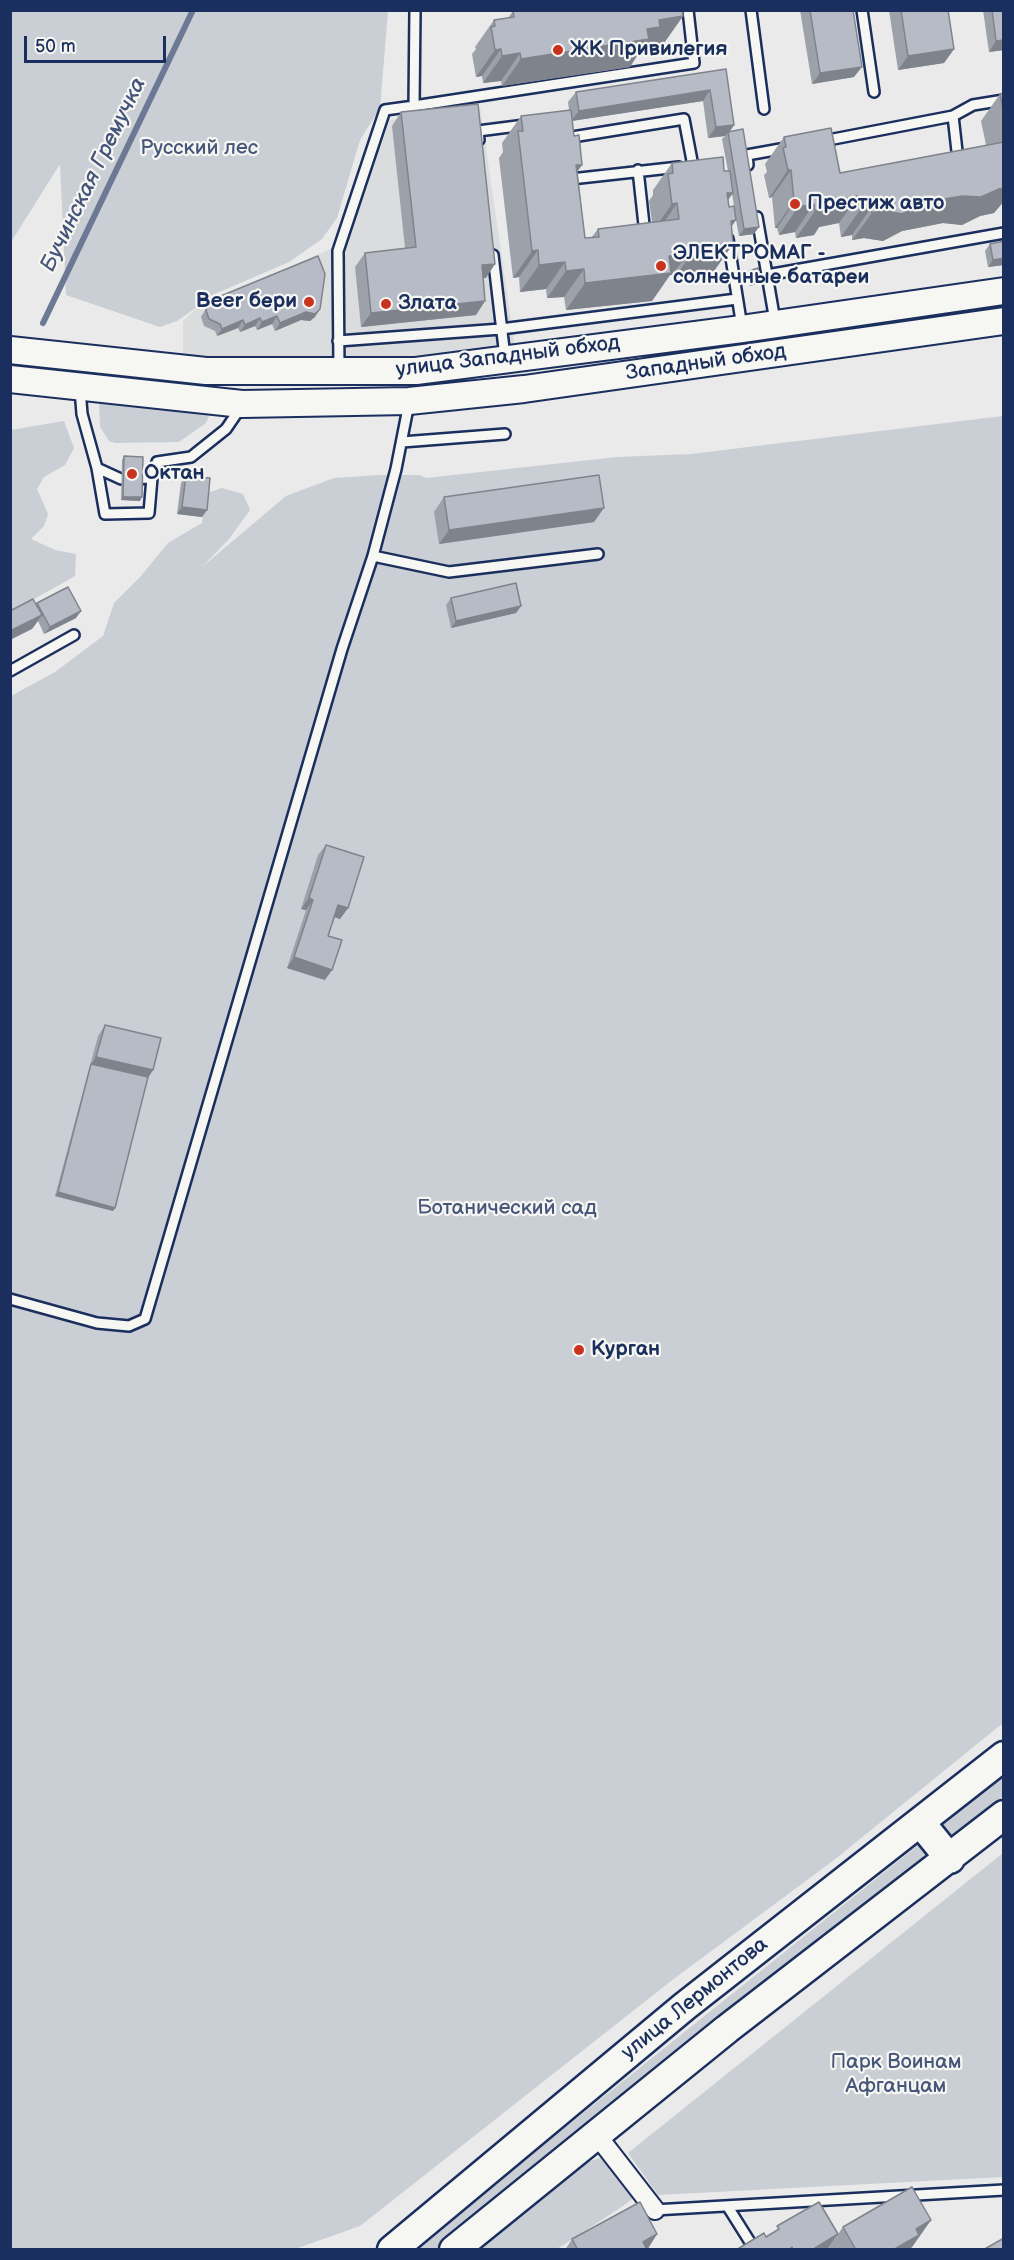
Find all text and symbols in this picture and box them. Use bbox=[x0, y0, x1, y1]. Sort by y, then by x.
scale bar bbox=[27, 24, 170, 62]
text: 50 m bbox=[35, 36, 76, 57]
place label: ЖК Привилегия bbox=[570, 37, 728, 63]
marker: ЖК Привилегия bbox=[551, 43, 565, 57]
water label: Бучинская Гремучка bbox=[36, 74, 152, 276]
park label: Русский лес bbox=[140, 136, 258, 162]
place label: Престиж авто bbox=[807, 191, 945, 217]
marker: Престиж авто bbox=[788, 197, 802, 211]
place label: ЭЛЕКТРОМАГ - солнечные батареи bbox=[673, 241, 869, 291]
marker: ЭЛЕКТРОМАГ - солнечные батареи bbox=[654, 259, 668, 273]
place label: Beer бери bbox=[196, 289, 297, 315]
place label: Злата bbox=[398, 291, 457, 317]
marker: Beer бери bbox=[302, 295, 316, 309]
marker: Злата bbox=[379, 297, 393, 311]
street label: улица Западный обход bbox=[395, 331, 621, 383]
street label: Западный обход bbox=[624, 339, 788, 387]
place label: Октан bbox=[144, 461, 205, 487]
marker: Октан bbox=[125, 467, 139, 481]
park label: Ботанический сад bbox=[417, 1196, 597, 1222]
place label: Курган bbox=[591, 1337, 660, 1363]
marker: Курган bbox=[572, 1343, 586, 1357]
street label: улица Лермонтова bbox=[617, 1932, 773, 2066]
park label: Парк Воинам Афганцам bbox=[831, 2050, 961, 2100]

